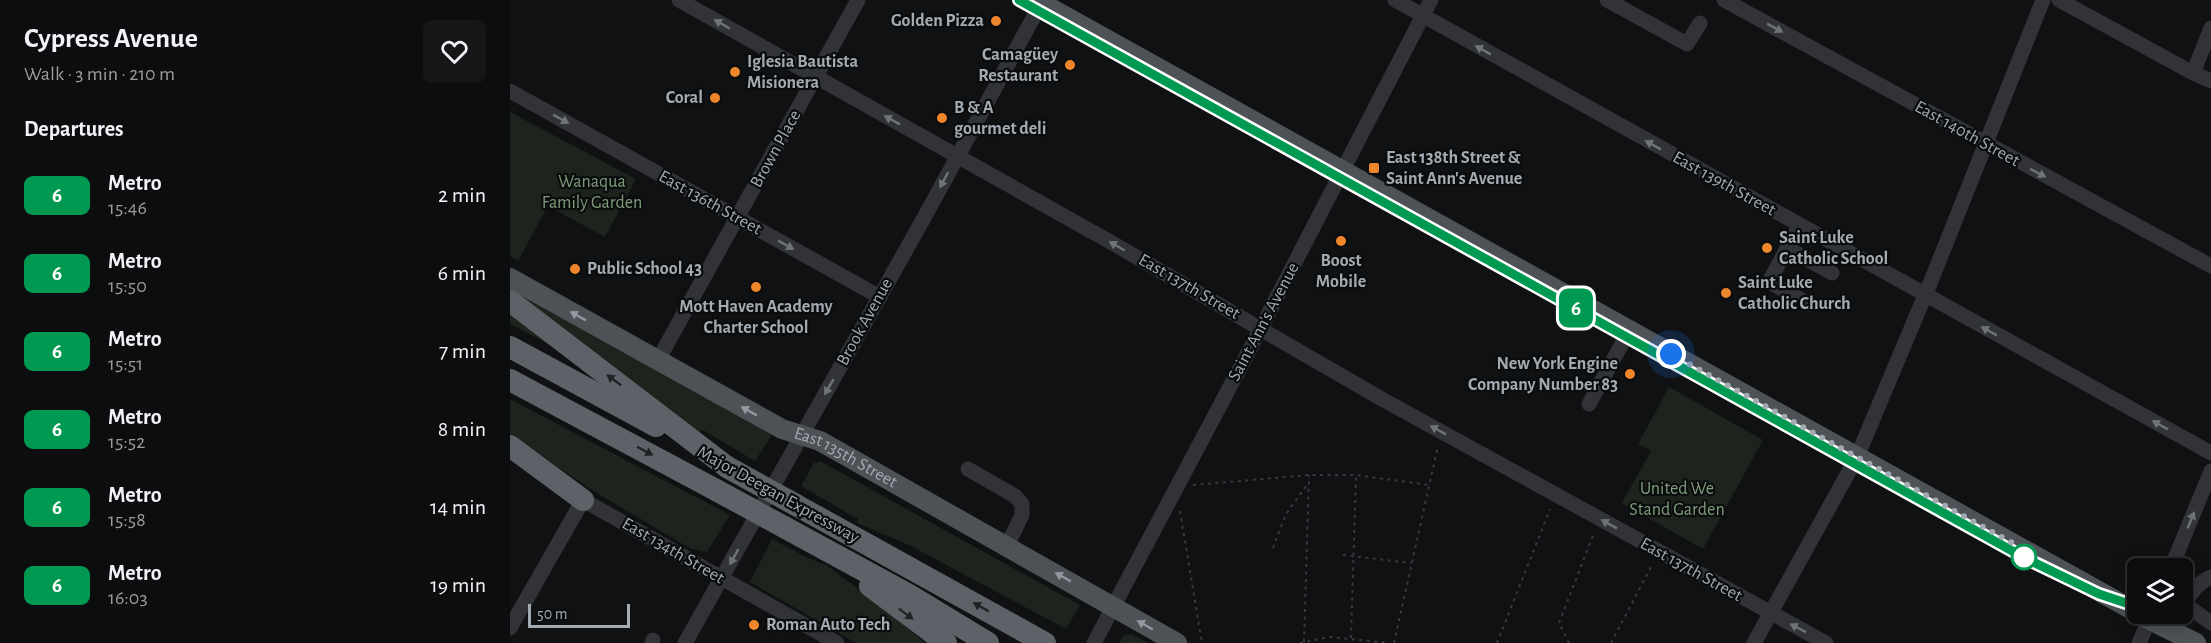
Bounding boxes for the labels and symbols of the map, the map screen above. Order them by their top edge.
place label: Golden Pizza [891,12,984,30]
marker: Golden Pizza [989,14,1003,28]
one-way arrow [714,19,730,30]
one-way arrow [1767,23,1784,33]
one-way arrow [1474,45,1491,55]
place label: Camagüey Restaurant [978,46,1059,85]
place label: Iglesia Bautista Misionera [747,53,858,92]
marker: Camagüey Restaurant [1063,58,1077,72]
marker: Iglesia Bautista Misionera [728,65,742,79]
place label: Coral [666,89,703,107]
marker: Coral [708,91,722,105]
street label: East 140th Street [1912,98,2023,170]
place label: B & A gourmet deli [954,99,1047,138]
street label: Brown Place [747,107,805,191]
marker: B & A gourmet deli [935,111,949,125]
one-way arrow [553,114,570,124]
one-way arrow [883,115,900,125]
one-way arrow [1645,140,1662,150]
street label: East 139th Street [1670,148,1779,220]
place label: East 138th Street & Saint Ann's Avenue [1386,149,1522,188]
marker: East 138th Street & Saint Ann's Avenue [1367,161,1381,175]
street label: East 136th Street [656,167,765,239]
one-way arrow [2030,168,2047,178]
one-way arrow [939,172,949,189]
park label: Wanaqua Family Garden [542,173,642,212]
place label: Saint Luke Catholic School [1779,229,1888,268]
marker: Boost Mobile [1334,234,1348,248]
one-way arrow [778,240,795,250]
one-way arrow [1108,241,1125,251]
marker: Saint Luke Catholic School [1760,241,1774,255]
street label: East 137th Street [1135,251,1243,323]
place label: Boost Mobile [1316,252,1366,291]
place label: Public School 43 [587,260,702,278]
street label: Saint Ann's Avenue [1225,260,1303,384]
marker: Public School 43 [568,262,582,276]
place label: Saint Luke Catholic Church [1738,274,1851,313]
street label: Brook Avenue [834,275,896,369]
marker: Mott Haven Academy Charter School [749,280,763,294]
marker: Saint Luke Catholic Church [1719,286,1733,300]
line badge: 6 [1556,288,1596,328]
place label: Mott Haven Academy Charter School [679,298,834,337]
one-way arrow [569,311,586,321]
one-way arrow [1980,326,1997,336]
your location [1656,339,1686,369]
place label: New York Engine Company Number 83 [1468,355,1618,394]
marker: New York Engine Company Number 83 [1623,367,1637,381]
one-way arrow [607,374,623,386]
one-way arrow [824,379,834,396]
one-way arrow [741,405,757,416]
one-way arrow [2151,420,2168,430]
street label: East 135th Street [792,424,900,492]
one-way arrow [1429,425,1446,435]
street label: Major Deegan Expressway [694,443,862,547]
one-way arrow [636,446,653,456]
park label: United We Stand Garden [1629,480,1725,519]
one-way arrow [2186,510,2196,528]
street label: East 134th Street [619,515,727,588]
one-way arrow [1600,519,1617,529]
street label: East 137th Street [1637,535,1745,606]
unlabelled marker [2011,544,2037,570]
one-way arrow [728,549,739,565]
one-way arrow [1054,572,1071,582]
scale bar [528,601,630,628]
one-way arrow [972,602,989,612]
one-way arrow [898,607,913,619]
place label: Roman Auto Tech [766,616,890,634]
marker: Roman Auto Tech [747,618,761,632]
one-way arrow [1136,620,1153,630]
one-way arrow [1789,623,1806,633]

